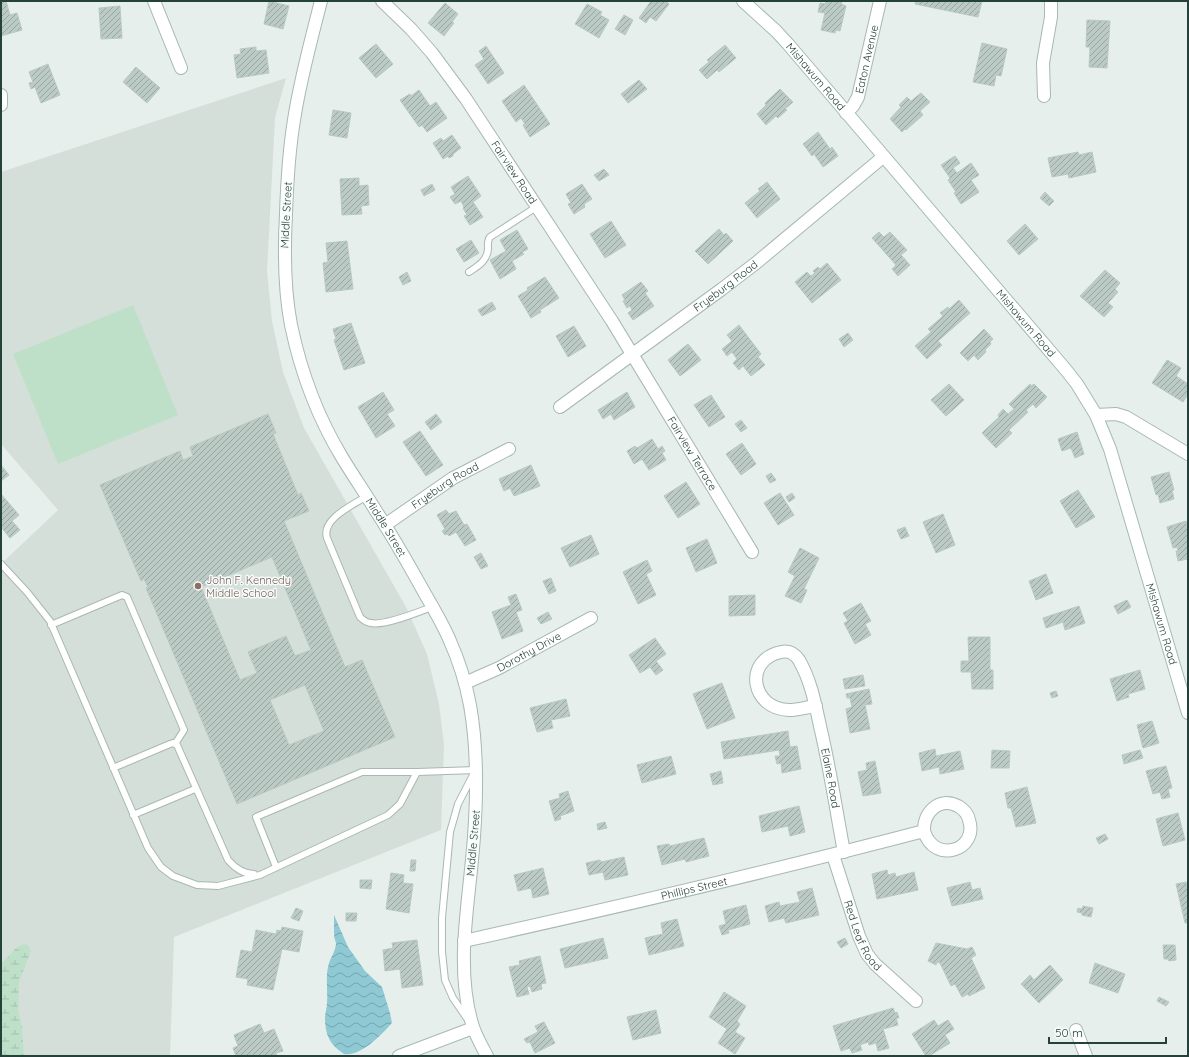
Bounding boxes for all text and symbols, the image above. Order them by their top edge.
street label: Eaton Avenue [852,23,881,95]
street label: Mishawum Road [783,40,848,113]
street label: Fairview Road [488,138,540,206]
street label: Middle Street [277,181,295,249]
street label: Fryeburg Road [690,257,760,315]
street label: Mishawum Road [993,286,1059,360]
street label: Fairview Terrace [665,414,720,493]
street label: Fryeburg Road [409,459,481,512]
street label: Middle Street [363,495,410,559]
place label: John F. Kennedy Middle School [206,573,291,600]
marker: John F. Kennedy Middle School [193,581,203,591]
street label: Mishawum Road [1143,581,1180,666]
street label: Dorothy Drive [494,629,563,675]
street label: Elaine Road [818,747,843,809]
street label: Middle Street [463,809,483,877]
street label: Phillips Street [660,874,729,903]
street label: Red Leaf Road [841,898,885,974]
scale bar [1049,1019,1166,1045]
text: 50 m [1055,1025,1083,1040]

